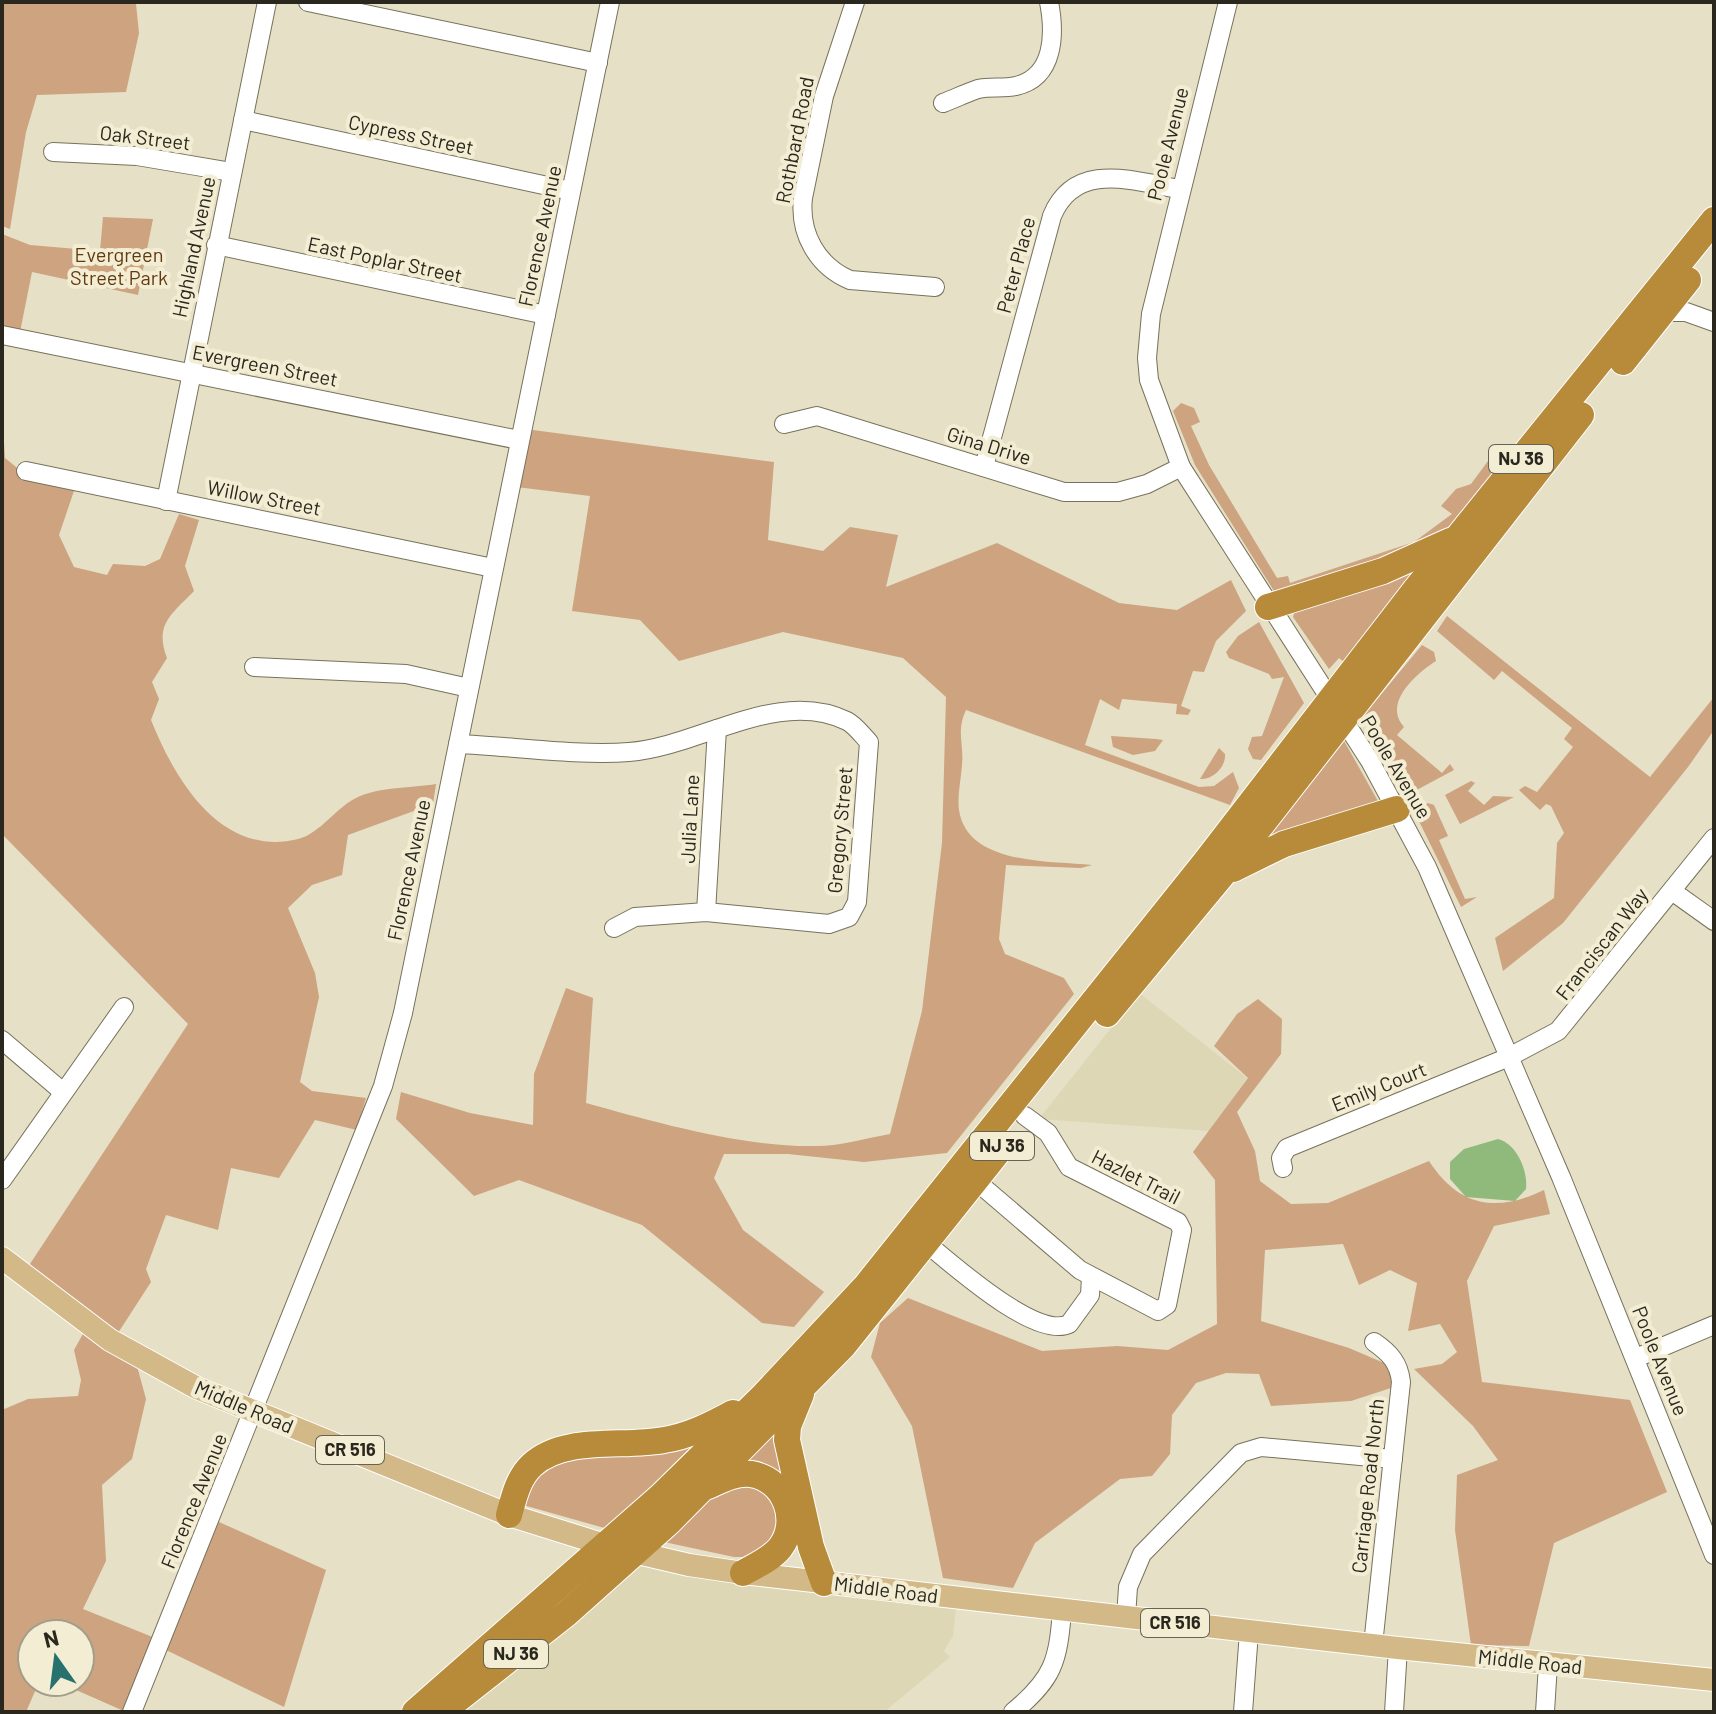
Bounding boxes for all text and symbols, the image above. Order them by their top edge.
street label: Rothbard Road [770,74,818,205]
street label: Poole Avenue [1141,85,1193,203]
street label: Cypress Street [346,109,476,159]
street label: Oak Street [98,120,192,154]
street label: Florence Avenue [512,163,566,309]
street label: Highland Avenue [166,174,220,320]
street label: Peter Place [991,214,1039,315]
street label: East Poplar Street [306,231,465,287]
park label: Evergreen Street Park [70,242,168,289]
street label: Evergreen Street [190,339,340,391]
street label: Gina Drive [944,421,1034,469]
road number: NJ 36 [1489,445,1553,473]
street label: Willow Street [205,474,323,520]
street label: Poole Avenue [1357,711,1437,822]
street label: Gregory Street [821,765,857,894]
street label: Julia Lane [675,774,703,864]
street label: Florence Avenue [381,797,435,943]
street label: Franciscan Way [1550,883,1652,1004]
street label: Emily Court [1328,1056,1430,1116]
road number: NJ 36 [970,1132,1034,1160]
street label: Hazlet Trail [1088,1144,1185,1209]
street label: Poole Avenue [1628,1302,1694,1419]
street label: Middle Road [191,1375,297,1438]
street label: Carriage Road North [1346,1397,1388,1575]
street label: Florence Avenue [155,1429,231,1572]
road number: CR 516 [316,1436,384,1464]
street label: Middle Road [833,1571,940,1607]
road number: CR 516 [1141,1609,1209,1637]
north arrow [16,1618,96,1698]
text: N [41,1623,61,1652]
road number: NJ 36 [484,1640,548,1668]
street label: Middle Road [1477,1644,1583,1678]

